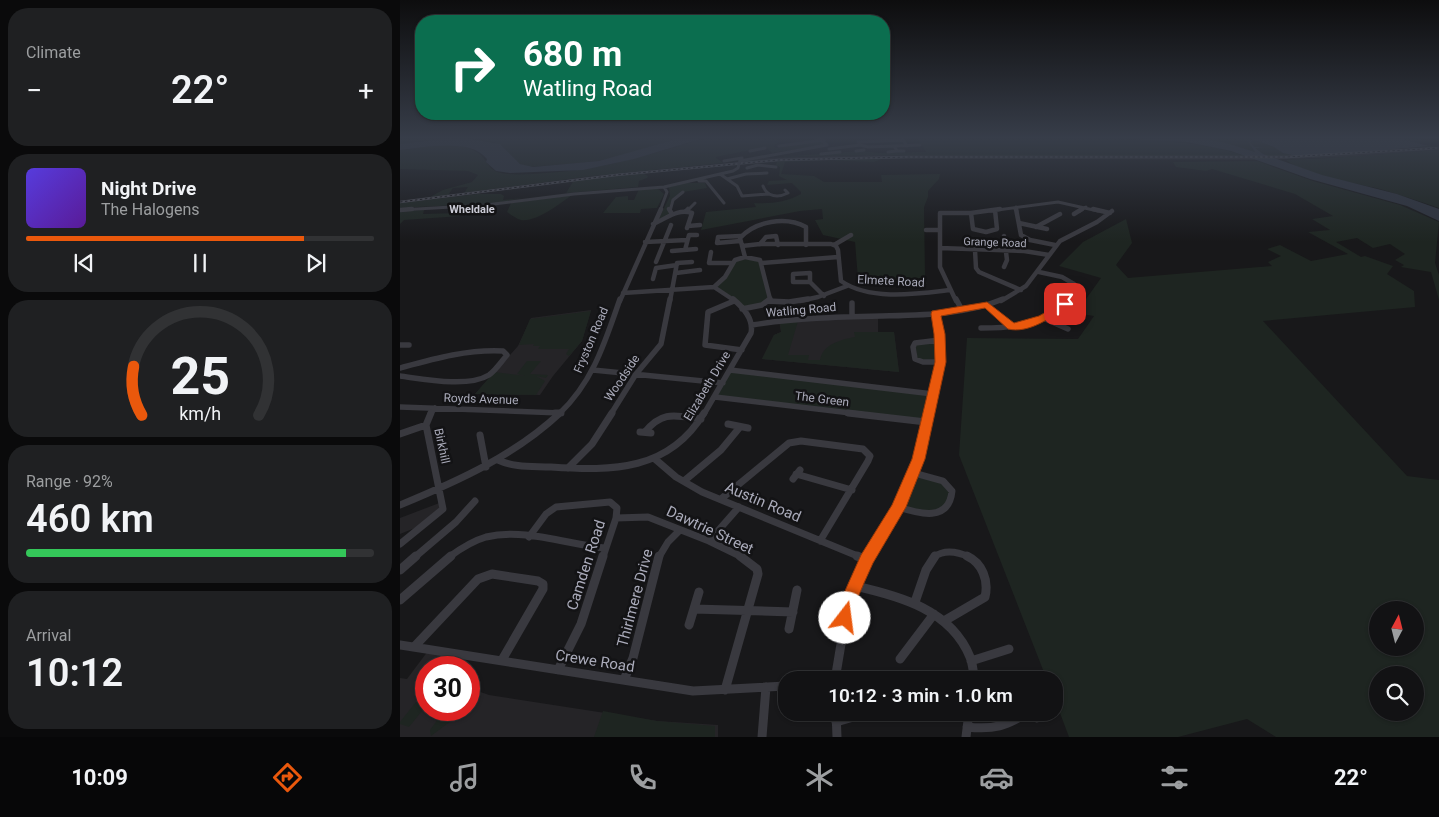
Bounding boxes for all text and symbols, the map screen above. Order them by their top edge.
text: 680 m [523,34,622,75]
icon: right [440,35,505,100]
text: Climate [26,43,81,62]
text: 22° [171,68,229,112]
text: − [26,74,42,107]
text: + [358,74,374,107]
text: Watling Road [523,76,652,101]
text: Night Drive [101,177,196,200]
text: The Halogens [101,200,200,219]
district label: Wheldale [449,203,495,216]
street label: Grange Road [963,235,1027,250]
icon: previous [70,249,98,277]
icon: pause [186,249,214,277]
icon: next [302,249,330,277]
street label: Elmete Road [857,272,925,290]
pin [1044,283,1086,325]
icon: arrive [1051,290,1079,318]
street label: Watling Road [765,300,837,320]
street label: Fryston Road [571,305,611,375]
text: 25 [170,346,230,407]
street label: Elizabeth Drive [681,349,733,423]
street label: Woodside [601,352,643,404]
street label: The Green [794,389,850,409]
street label: Royds Avenue [443,391,519,407]
text: km/h [179,403,221,424]
street label: Birkhill [431,427,453,465]
text: Range · 92% [26,472,113,491]
street label: Austin Road [722,478,804,526]
text: 460 km [26,497,154,541]
street label: Dawtrie Street [664,502,757,558]
street label: Camden Road [563,518,609,612]
street label: Thirlmere Drive [613,547,657,649]
position arrow [818,591,870,643]
north arrow [1369,601,1424,656]
map controls [1369,601,1424,721]
text: Arrival [26,626,71,645]
street label: Crewe Road [554,646,636,676]
text: 10:12 [26,651,123,695]
speed limit sign: 30 [415,656,480,721]
button: search [1369,666,1424,721]
text: 10:12 · 3 min · 1.0 km [828,684,1013,707]
icon: directions [270,760,305,795]
icon: music [447,760,482,795]
icon: phone [625,760,660,795]
icon: climate [802,760,837,795]
icon: car [979,760,1014,795]
icon: filters [1157,760,1192,795]
text: 10:09 [71,765,128,790]
text: 22° [1334,765,1368,790]

